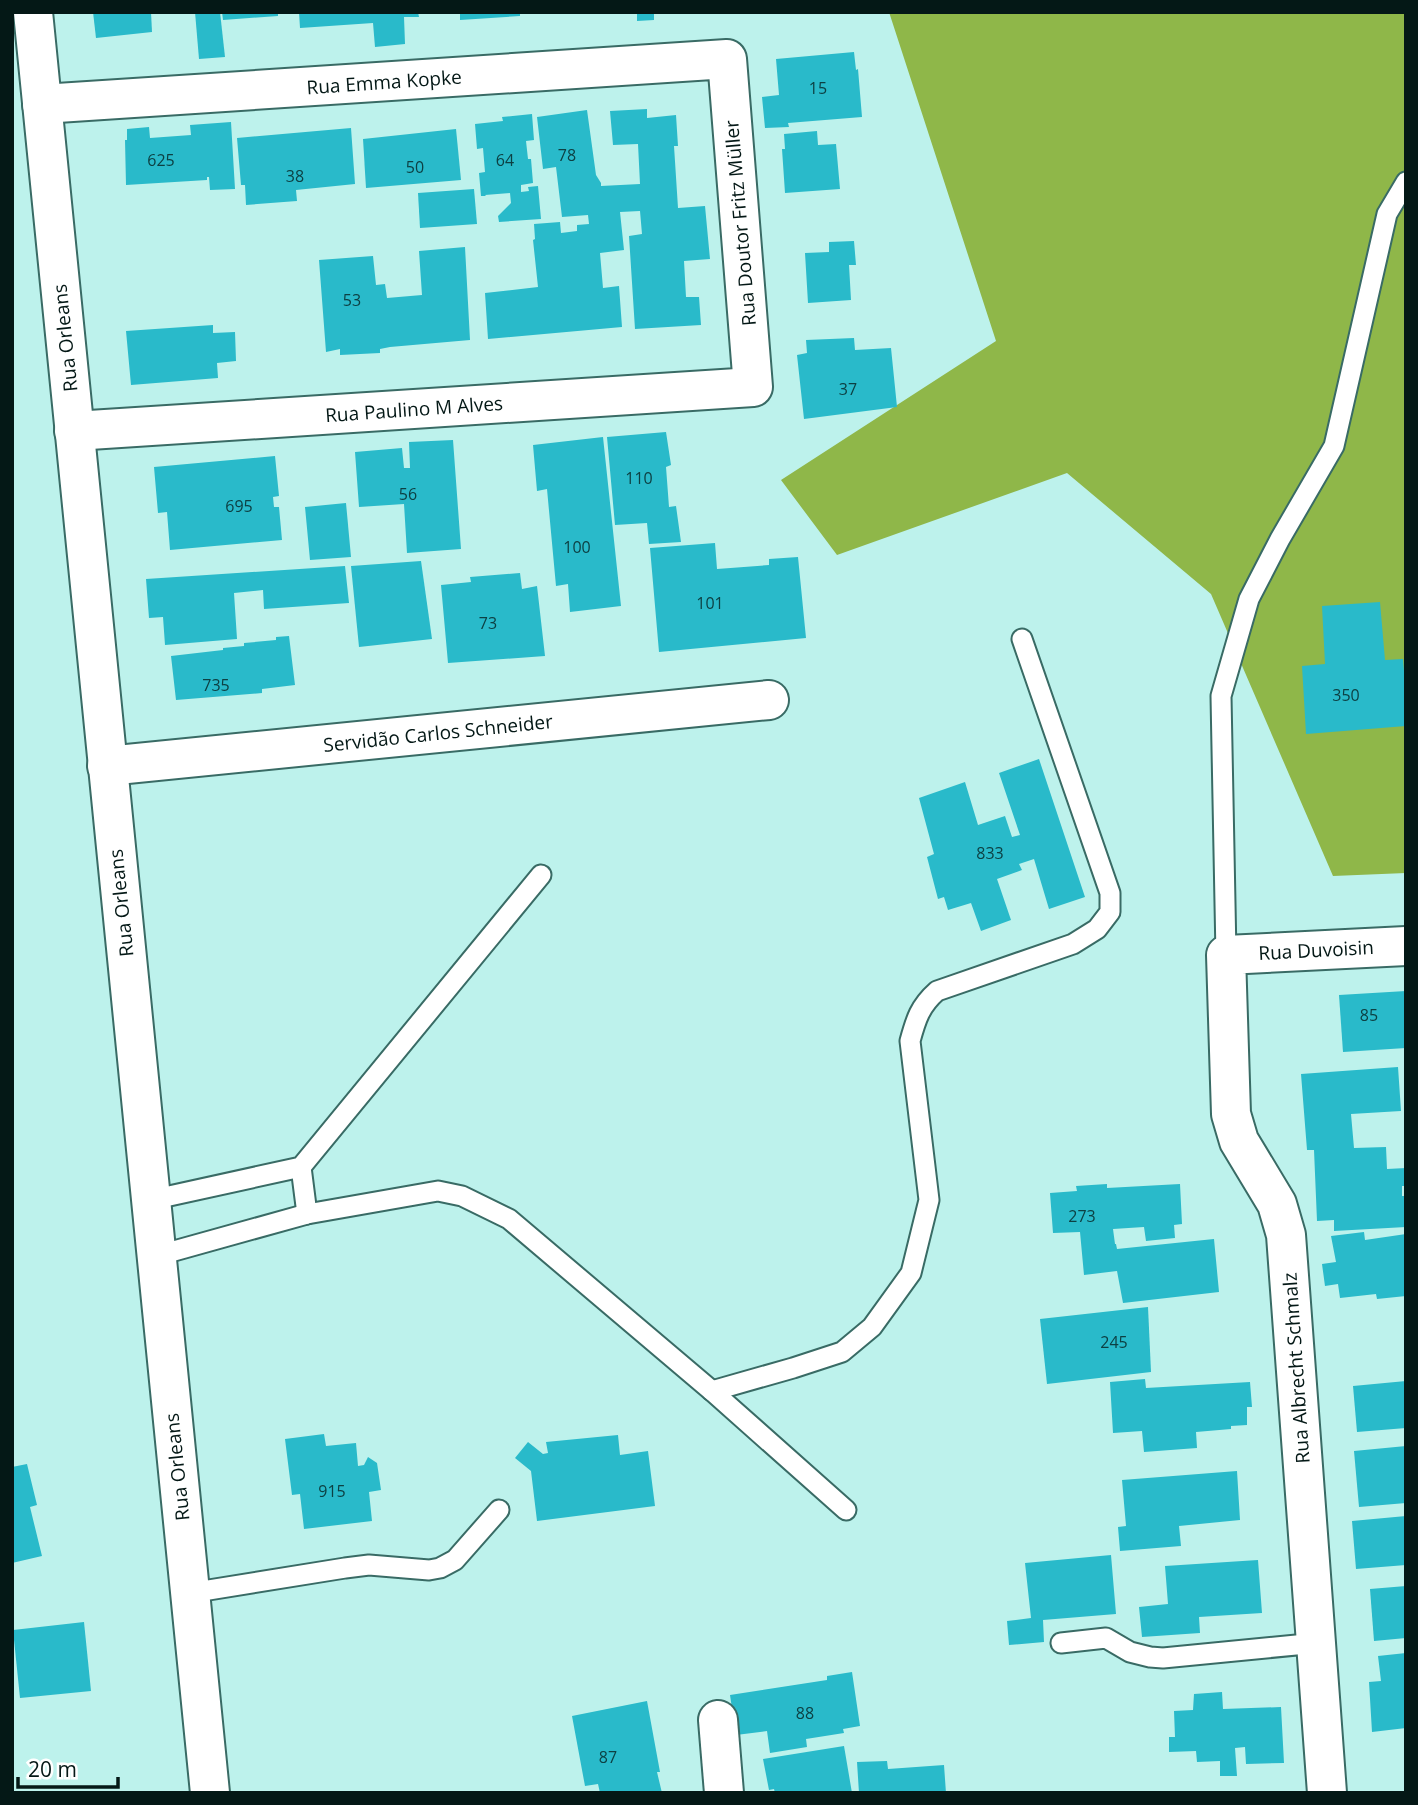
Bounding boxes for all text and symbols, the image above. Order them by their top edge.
street label: Rua Emma Kopke [306,64,462,100]
house number: 15 [809,77,827,99]
street label: Rua Doutor Fritz Müller [718,119,762,327]
house number: 78 [558,144,576,166]
house number: 625 [147,149,175,171]
house number: 64 [496,149,514,171]
house number: 50 [406,156,424,178]
house number: 38 [286,165,304,187]
street label: Rua Orleans [46,283,84,393]
house number: 53 [343,289,361,311]
house number: 37 [839,378,857,400]
street label: Rua Paulino M Alves [324,390,504,428]
house number: 110 [625,467,653,489]
house number: 56 [399,483,417,505]
house number: 695 [225,495,253,517]
house number: 100 [563,536,591,558]
house number: 101 [696,592,724,614]
house number: 73 [479,612,497,634]
house number: 735 [202,674,230,696]
house number: 350 [1332,684,1360,706]
street label: Servidão Carlos Schneider [322,708,554,758]
house number: 833 [976,842,1004,864]
street label: Rua Orleans [102,848,140,958]
street label: Rua Duvoisin [1258,934,1374,966]
house number: 85 [1360,1004,1378,1026]
house number: 273 [1068,1205,1096,1227]
street label: Rua Albrecht Schmalz [1276,1272,1316,1464]
house number: 245 [1100,1331,1128,1353]
street label: Rua Orleans [158,1412,196,1522]
house number: 915 [318,1480,346,1502]
house number: 88 [796,1702,814,1724]
scale bar [18,1745,117,1789]
house number: 87 [599,1746,617,1768]
text: 20 m [28,1755,77,1783]

